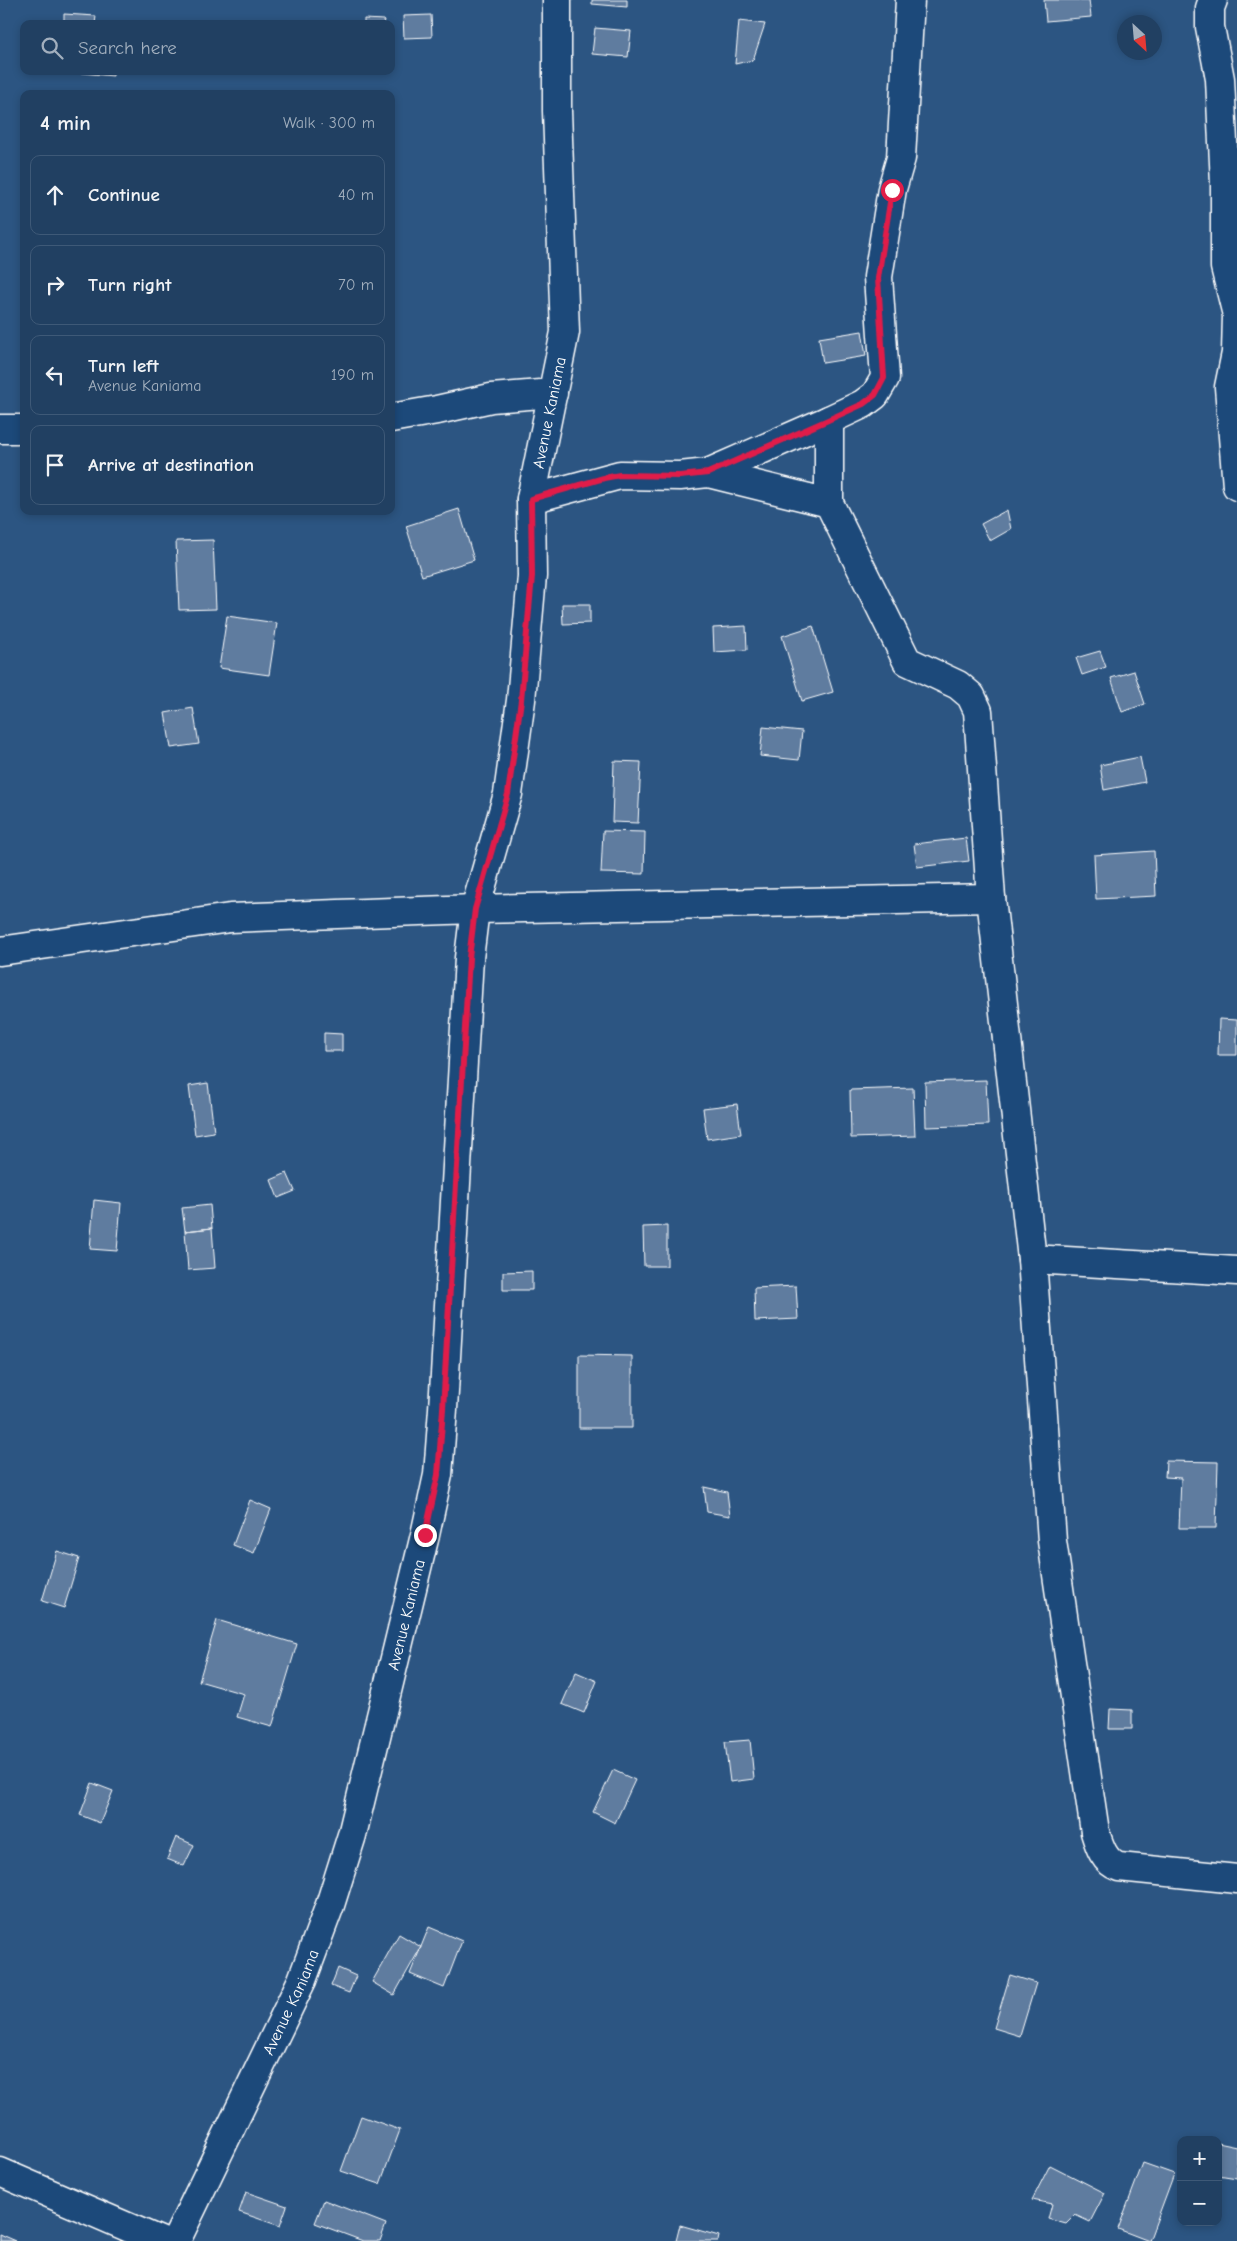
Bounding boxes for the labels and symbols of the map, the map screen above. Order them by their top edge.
north arrow [1117,15,1162,60]
route start [881,179,904,202]
street label: Avenue Kaniama [529,355,570,470]
route end [414,1524,437,1547]
street label: Avenue Kaniama [384,1558,429,1672]
street label: Avenue Kaniama [259,1947,323,2058]

